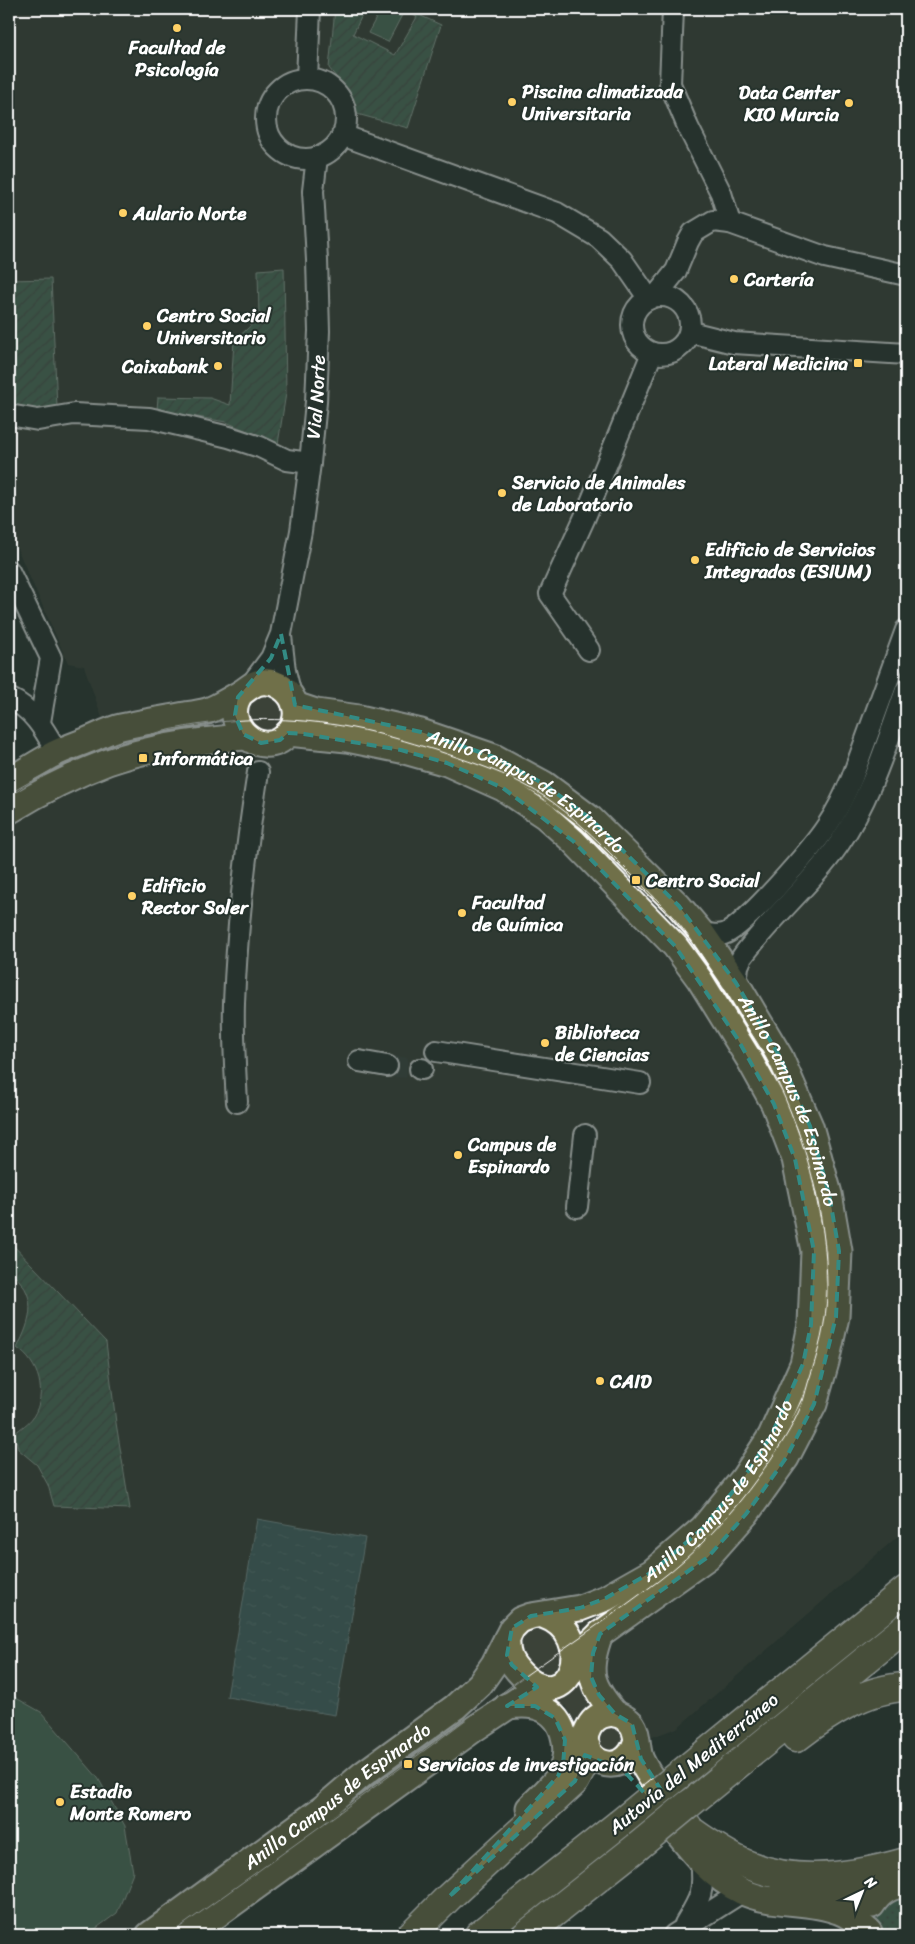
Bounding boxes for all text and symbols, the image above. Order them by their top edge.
marker: Facultad de Psicología [171,22,183,34]
place label: Facultad de Psicología [128,31,226,86]
place label: Piscina climatizada Universitaria [522,75,683,130]
place label: Data Center KIO Murcia [739,76,841,131]
marker: Piscina climatizada Universitaria [506,96,518,108]
marker: Data Center KIO Murcia [843,97,855,109]
place label: Aulario Norte [132,197,247,230]
marker: Aulario Norte [117,207,129,219]
place label: Cartería [743,263,814,296]
marker: Cartería [728,273,740,285]
place label: Centro Social Universitario [156,299,272,354]
marker: Centro Social Universitario [141,320,153,332]
place label: Lateral Medicina [709,347,848,380]
place label: Caixabank [121,350,209,383]
street label: Vial Norte [296,354,335,441]
marker: Lateral Medicina [852,357,864,369]
marker: Caixabank [212,360,224,372]
place label: Servicio de Animales de Laboratorio [511,466,687,521]
marker: Servicio de Animales de Laboratorio [496,487,508,499]
place label: Edificio de Servicios Integrados (ESIUM) [704,533,877,588]
marker: Edificio de Servicios Integrados (ESIUM) [689,554,701,566]
street label: Anillo Campus de Espinardo [422,719,634,862]
place label: Informática [152,742,254,775]
marker: Informática [137,752,149,764]
place label: Centro Social [645,864,761,897]
place label: Edificio Rector Soler [141,869,250,924]
marker: Centro Social [630,874,642,886]
place label: Facultad de Química [471,886,564,941]
marker: Edificio Rector Soler [126,890,138,902]
marker: Facultad de Química [456,907,468,919]
street label: Anillo Campus de Espinardo [729,987,847,1209]
place label: Biblioteca de Ciencias [555,1016,650,1071]
marker: Biblioteca de Ciencias [539,1037,551,1049]
place label: Campus de Espinardo [467,1128,557,1183]
marker: Campus de Espinardo [452,1149,464,1161]
place label: CAID [609,1365,652,1398]
marker: CAID [594,1375,606,1387]
street label: Anillo Campus de Espinardo [636,1394,802,1591]
street label: Autovía del Mediterráneo [600,1684,786,1844]
street label: Anillo Campus de Espinardo [235,1713,438,1879]
place label: Servicios de investigación [417,1748,635,1781]
marker: Servicios de investigación [402,1758,414,1770]
place label: Estadio Monte Romero [69,1775,191,1830]
marker: Estadio Monte Romero [54,1796,66,1808]
north arrow [838,1866,888,1916]
text: N [858,1870,883,1896]

